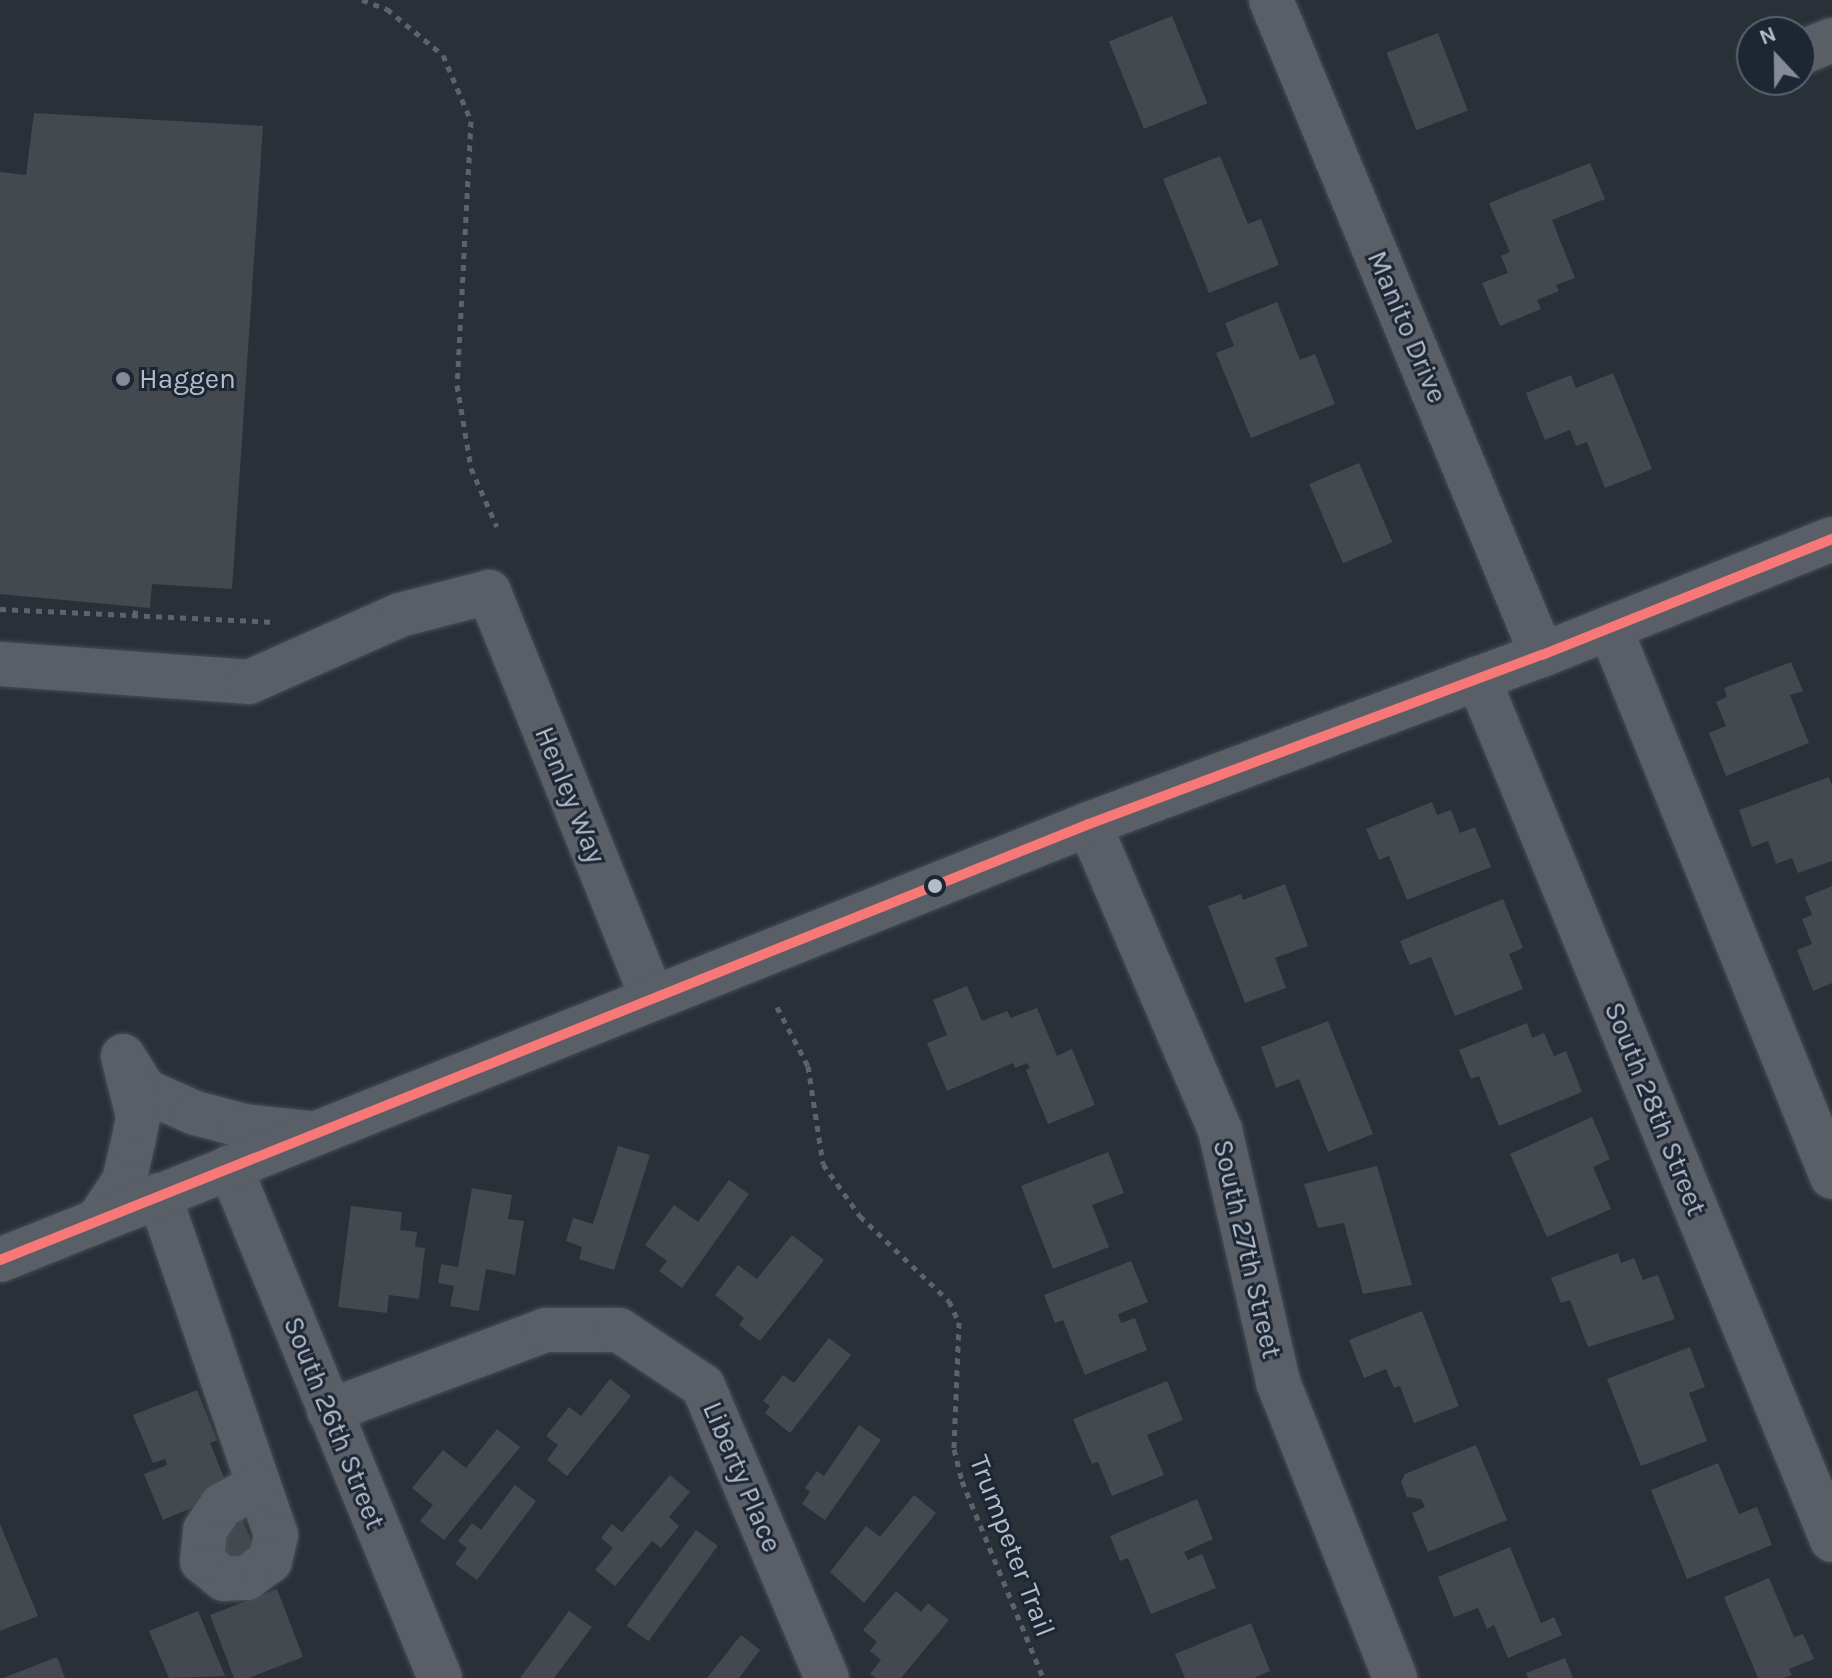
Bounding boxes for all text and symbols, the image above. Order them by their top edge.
north arrow [1736,16,1816,96]
text: N [1756,21,1780,51]
street label: Manito Drive [1360,246,1454,408]
place label: Haggen [139,362,236,396]
marker: Haggen [114,370,132,388]
street label: Henley Way [527,722,613,868]
unlabelled marker [927,878,943,894]
street label: South 28th Street [1597,997,1713,1221]
street label: South 27th Street [1205,1136,1289,1362]
street label: South 26th Street [276,1312,392,1534]
street label: Liberty Place [695,1397,789,1557]
street label: Trumpeter Trail [962,1451,1062,1641]

